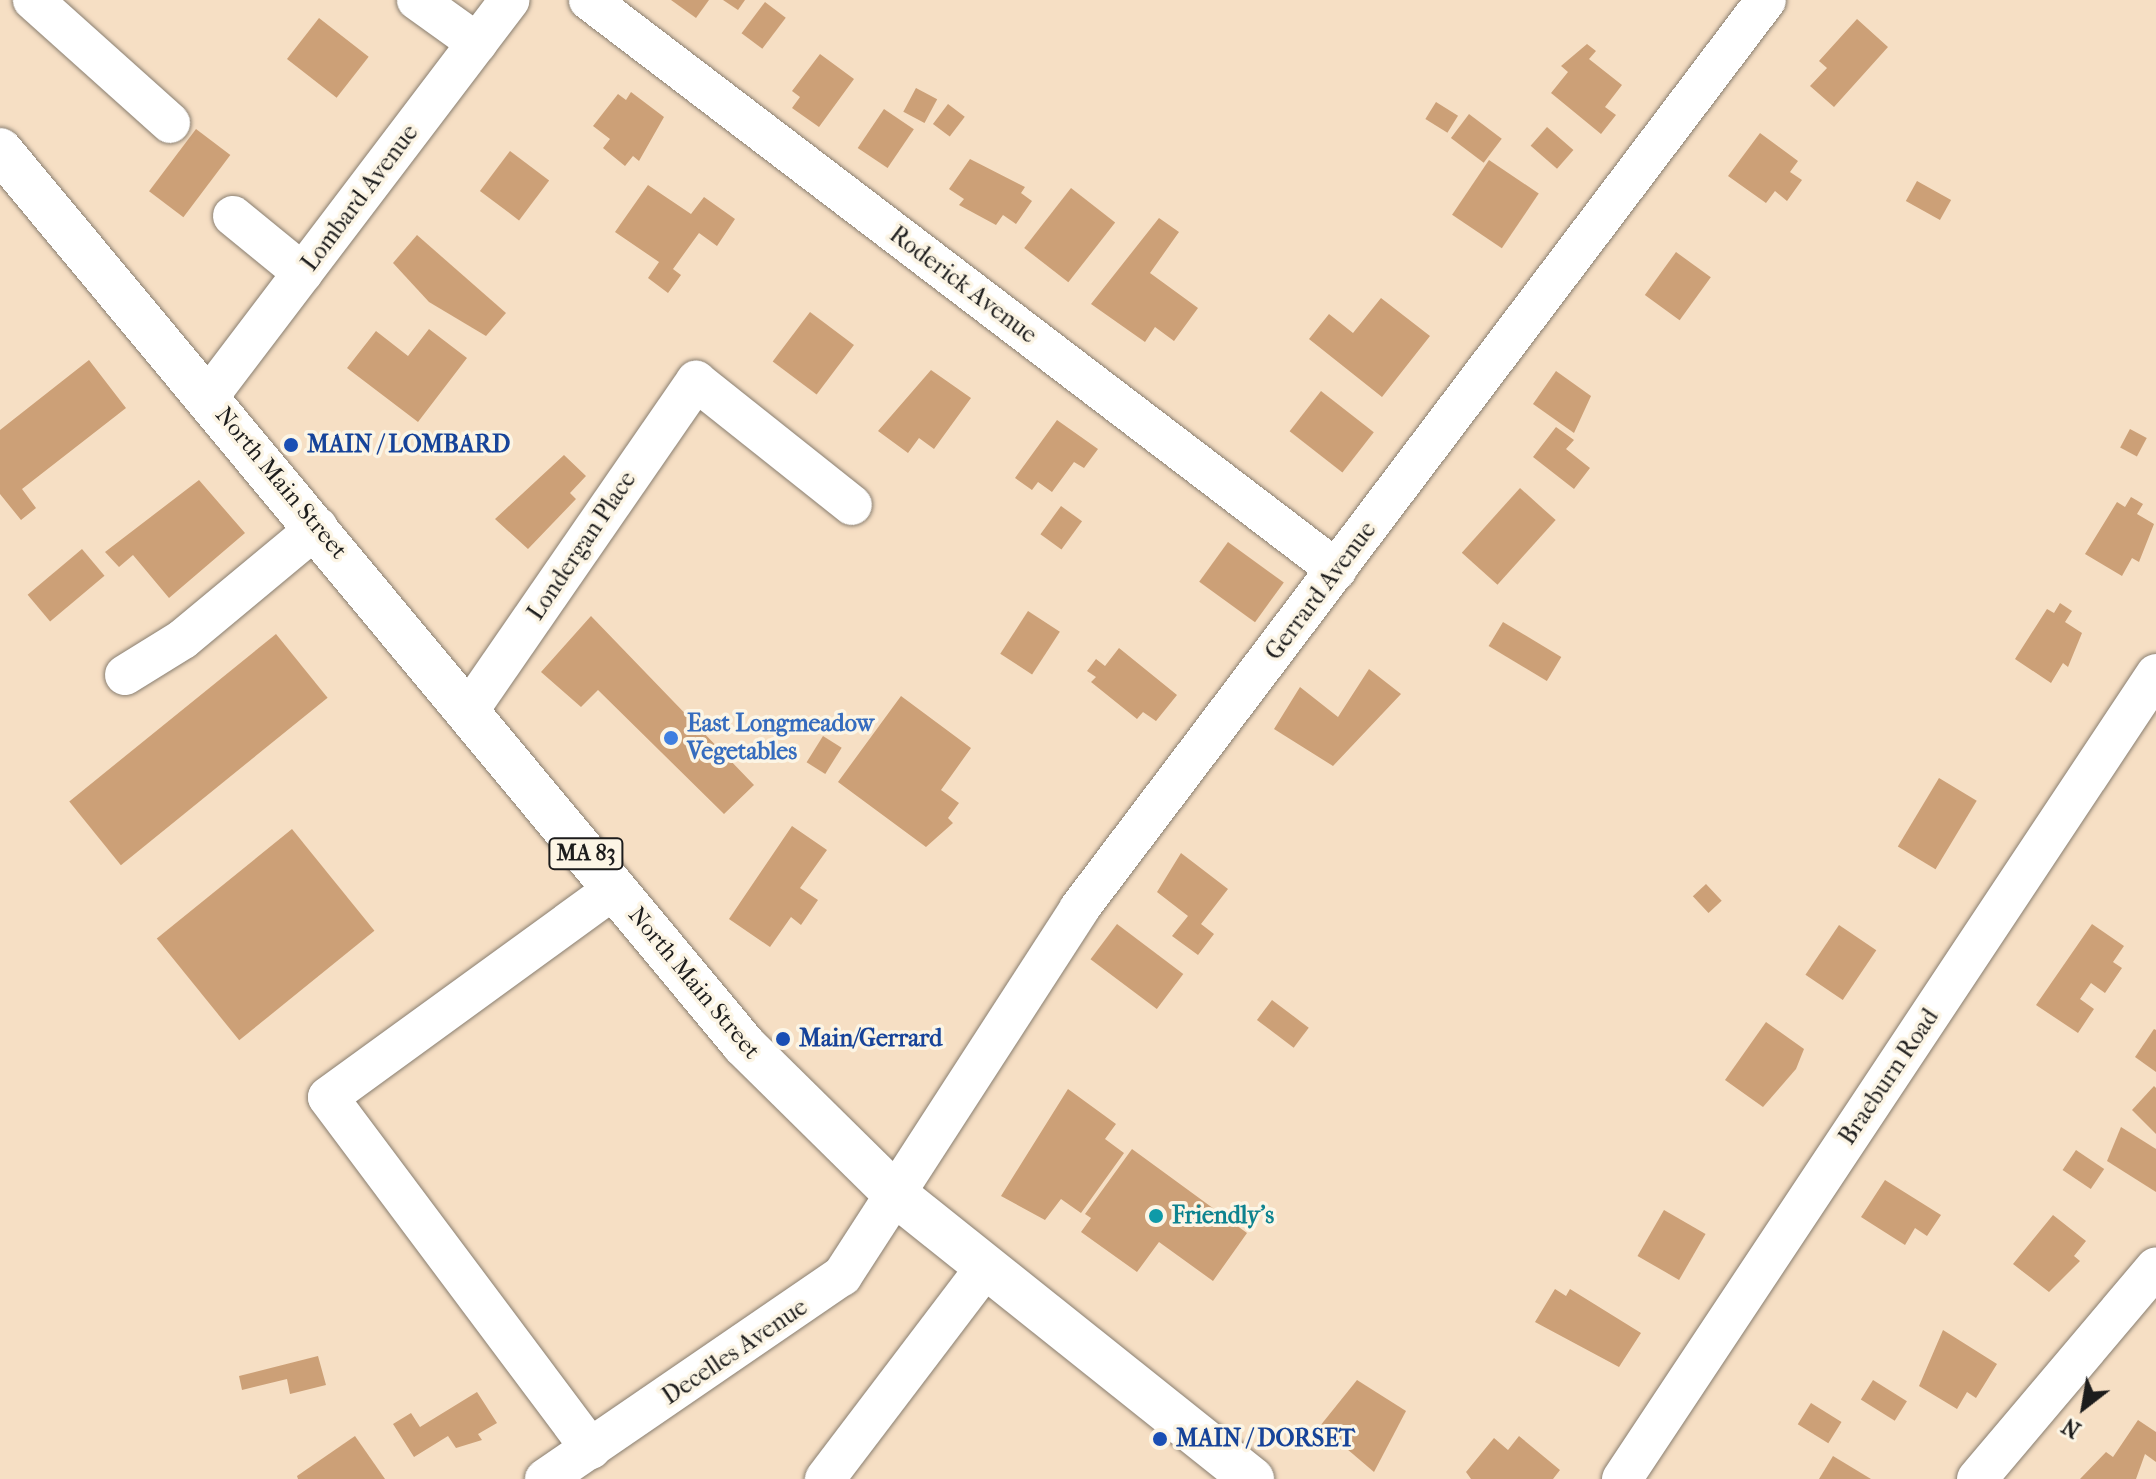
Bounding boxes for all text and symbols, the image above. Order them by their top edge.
street label: Lombard Avenue [296,119,424,277]
street label: Roderick Avenue [884,220,1042,350]
street label: North Main Street [209,401,353,565]
place label: MAIN / LOMBARD [307,431,510,459]
marker: MAIN / LOMBARD [282,436,300,454]
street label: Londergan Place [522,466,642,626]
street label: Gerrard Avenue [1260,516,1382,666]
place label: East Longmeadow Vegetables [687,710,874,766]
marker: East Longmeadow Vegetables [662,729,680,747]
road number: MA 83 [548,836,624,872]
street label: North Main Street [622,901,766,1065]
street label: Braeburn Road [1833,1004,1945,1150]
place label: Main/Gerrard [799,1025,942,1053]
marker: Main/Gerrard [774,1030,792,1048]
place label: Friendly's [1172,1202,1274,1230]
marker: Friendly's [1147,1207,1165,1225]
street label: Decelles Avenue [657,1293,813,1411]
north arrow [2044,1367,2124,1447]
text: N [2058,1412,2086,1443]
place label: MAIN / DORSET [1176,1425,1355,1453]
marker: MAIN / DORSET [1151,1430,1169,1448]

